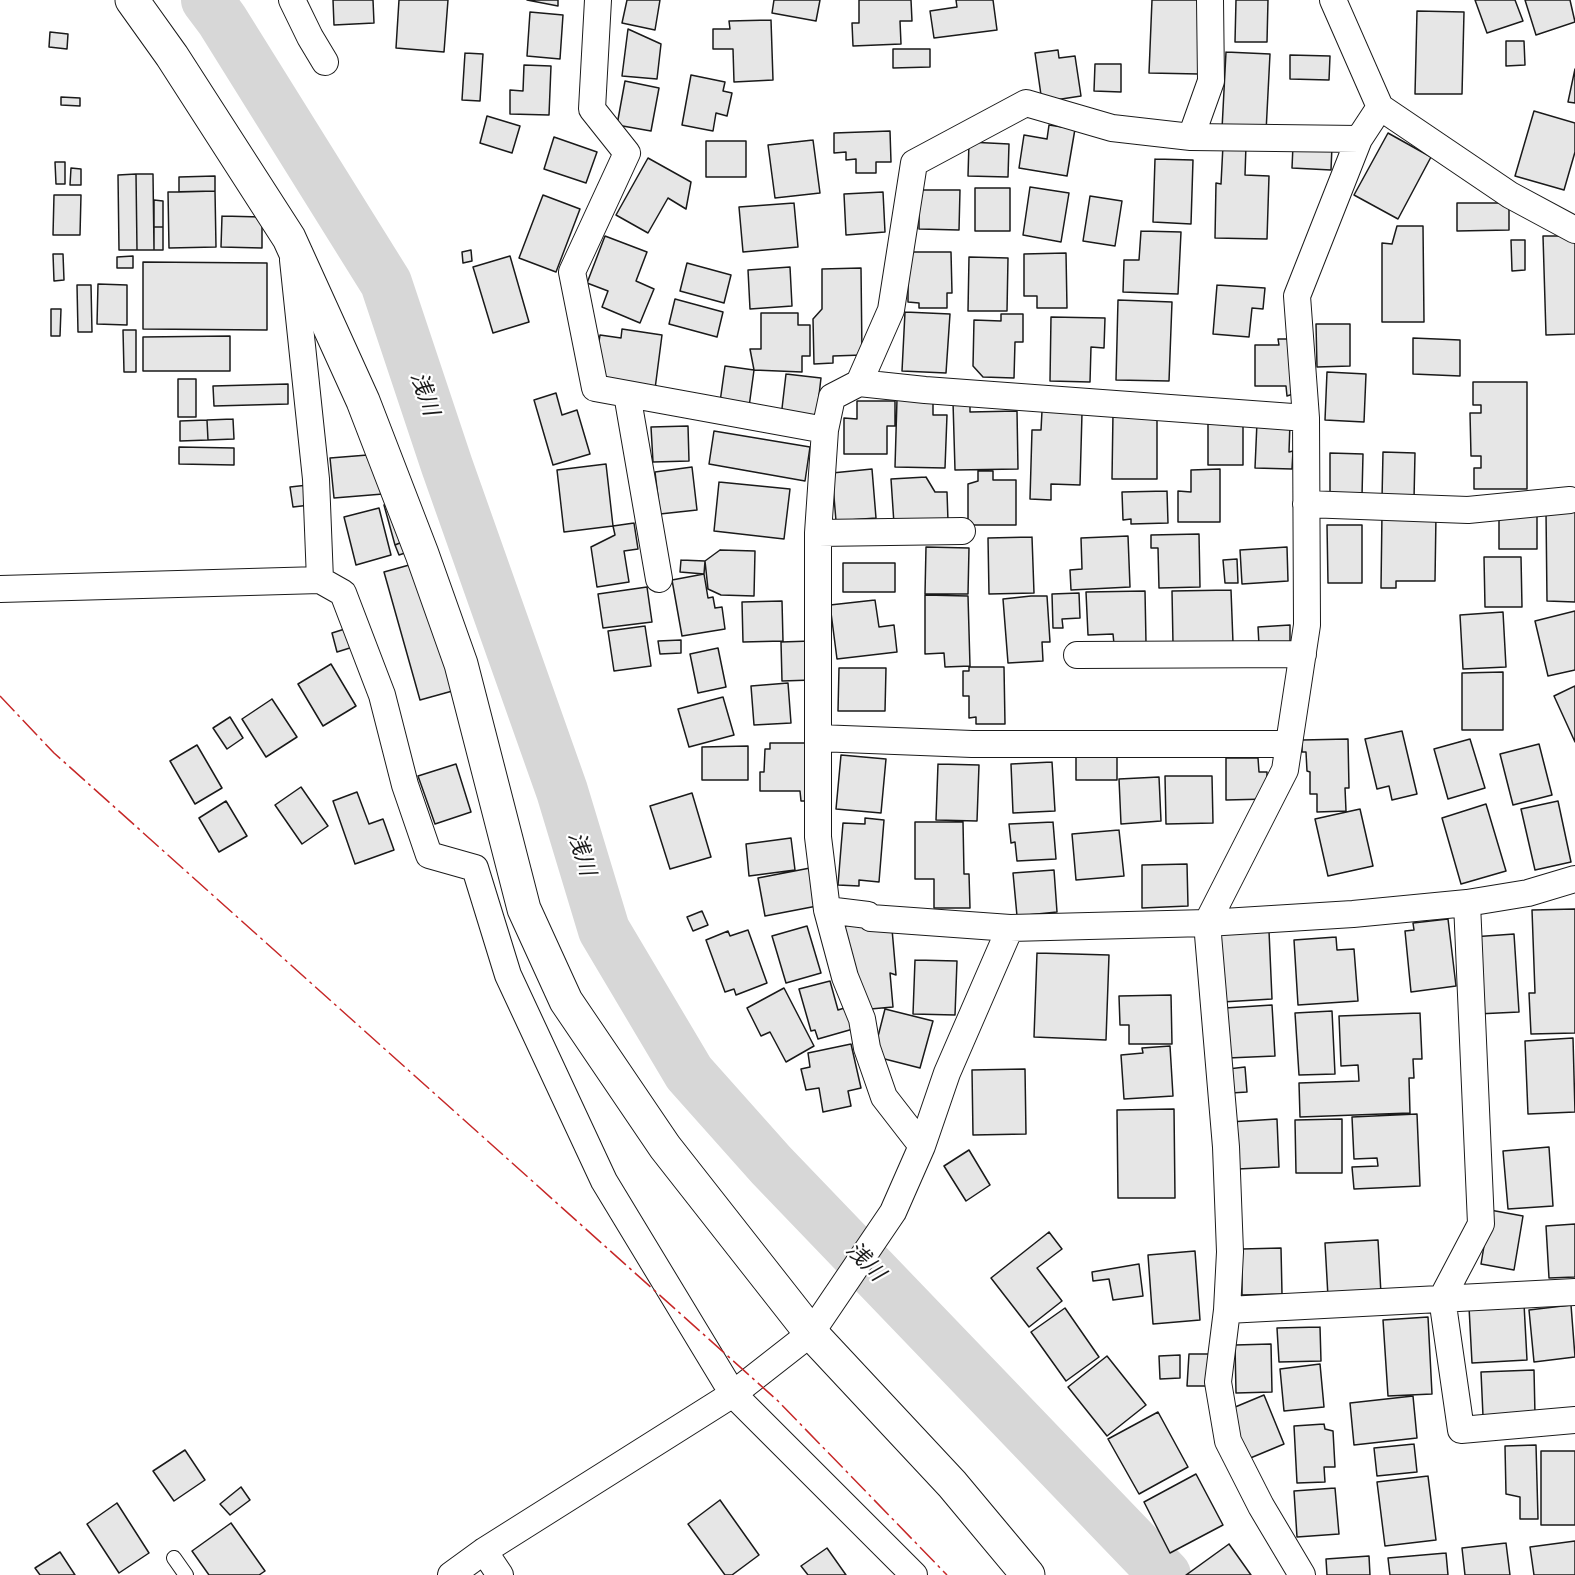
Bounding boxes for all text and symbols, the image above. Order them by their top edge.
water label: 浅川 [404,369,444,419]
water label: 浅川 [562,829,600,879]
water label: 浅川 [840,1237,890,1287]

